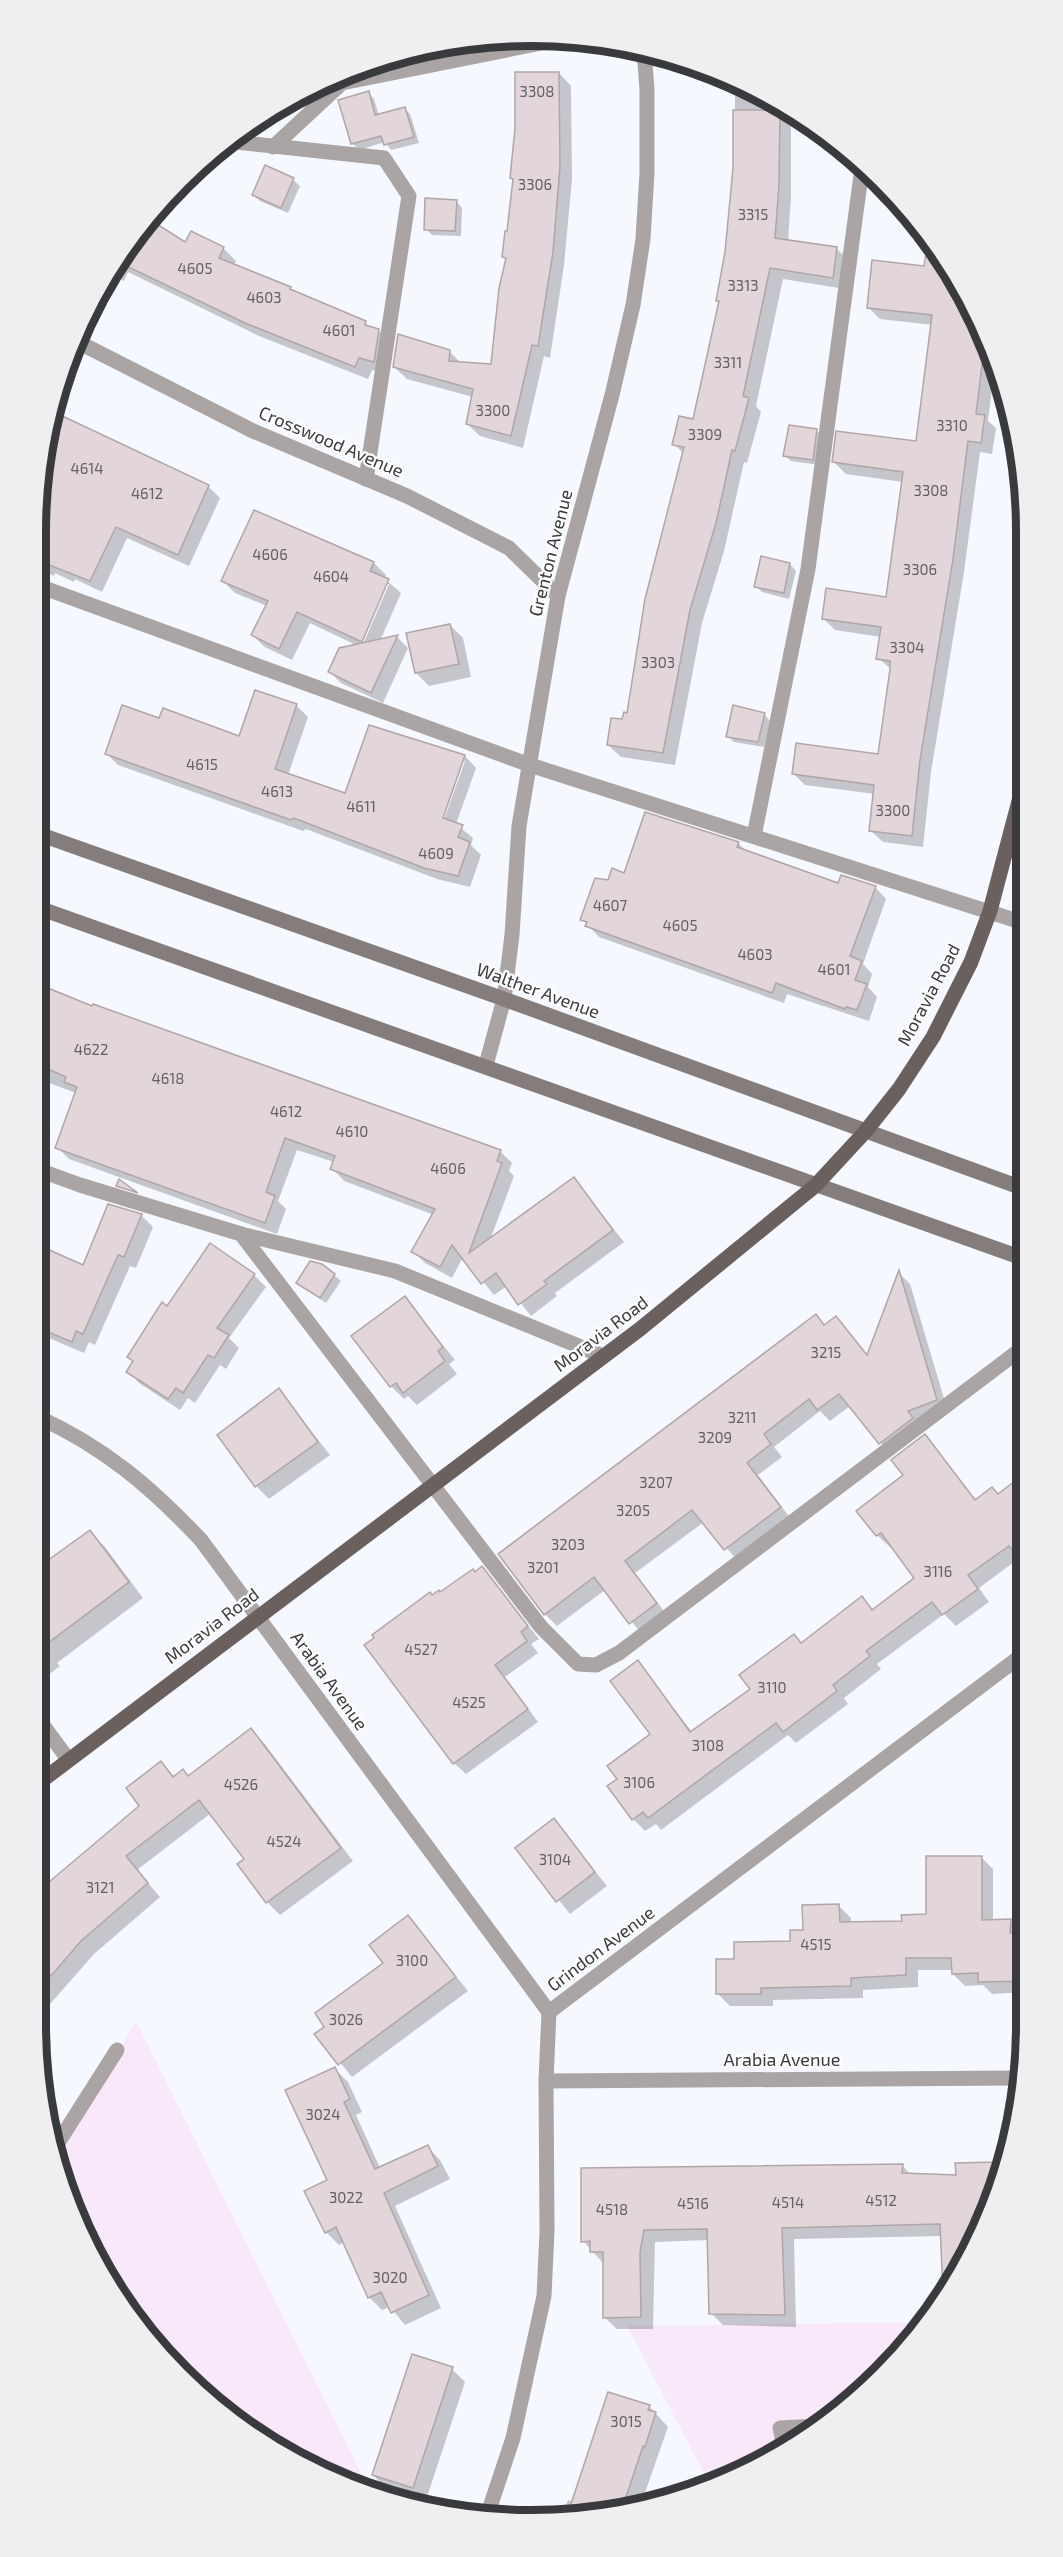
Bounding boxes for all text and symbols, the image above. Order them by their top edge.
house number: 3308 [520,82,554,100]
house number: 3306 [518,175,552,193]
house number: 3315 [738,205,768,223]
house number: 4605 [178,259,212,277]
house number: 3313 [728,276,759,294]
house number: 4603 [246,288,282,306]
house number: 4601 [323,321,355,339]
house number: 3311 [714,353,742,371]
street label: Crosswood Avenue [256,401,407,482]
house number: 3300 [476,401,510,419]
house number: 3310 [936,416,968,434]
house number: 3309 [688,425,722,443]
house number: 4614 [70,459,104,477]
house number: 3308 [914,481,948,499]
house number: 4612 [131,484,163,502]
street label: Grenton Avenue [524,487,576,618]
house number: 4606 [252,545,288,563]
house number: 3306 [903,560,937,578]
house number: 4604 [313,567,349,585]
house number: 3304 [890,638,924,656]
house number: 3303 [641,653,675,671]
house number: 4615 [186,755,218,773]
house number: 4613 [261,782,293,800]
house number: 4611 [346,797,376,815]
house number: 3300 [876,801,910,819]
house number: 4609 [418,844,454,862]
house number: 4607 [593,896,628,914]
house number: 4605 [663,916,697,934]
street label: Moravia Road [892,940,964,1049]
house number: 4603 [737,945,773,963]
street label: Walther Avenue [474,958,603,1023]
house number: 4601 [818,960,850,978]
house number: 4622 [74,1040,108,1058]
house number: 4618 [152,1069,184,1087]
house number: 4612 [270,1102,302,1120]
house number: 4610 [336,1122,368,1140]
house number: 4606 [430,1159,466,1177]
street label: Moravia Road [549,1291,652,1376]
house number: 3215 [811,1343,841,1361]
house number: 3211 [728,1408,756,1426]
house number: 3209 [698,1428,732,1446]
house number: 3207 [639,1473,673,1491]
house number: 3205 [616,1501,650,1519]
house number: 3203 [551,1535,585,1553]
house number: 3201 [527,1558,559,1576]
house number: 3116 [924,1562,952,1580]
street label: Moravia Road [160,1583,263,1668]
street label: Arabia Avenue [287,1627,373,1734]
house number: 4527 [404,1640,438,1658]
house number: 3110 [757,1678,787,1696]
house number: 4525 [452,1693,486,1711]
house number: 3108 [692,1736,724,1754]
house number: 3106 [623,1773,655,1791]
house number: 4526 [224,1775,258,1793]
house number: 4524 [267,1832,301,1850]
house number: 3104 [539,1850,571,1868]
house number: 3121 [86,1878,114,1896]
street label: Grindon Avenue [543,1901,658,1996]
house number: 4515 [800,1935,832,1953]
house number: 3100 [396,1951,428,1969]
house number: 3026 [329,2010,363,2028]
street label: Arabia Avenue [724,2048,840,2070]
house number: 3024 [305,2105,341,2123]
house number: 3022 [329,2188,363,2206]
house number: 4512 [865,2191,897,2209]
house number: 4514 [772,2193,804,2211]
house number: 4516 [677,2194,709,2212]
house number: 4518 [596,2200,628,2218]
house number: 3020 [373,2268,407,2286]
house number: 3015 [610,2412,642,2430]

